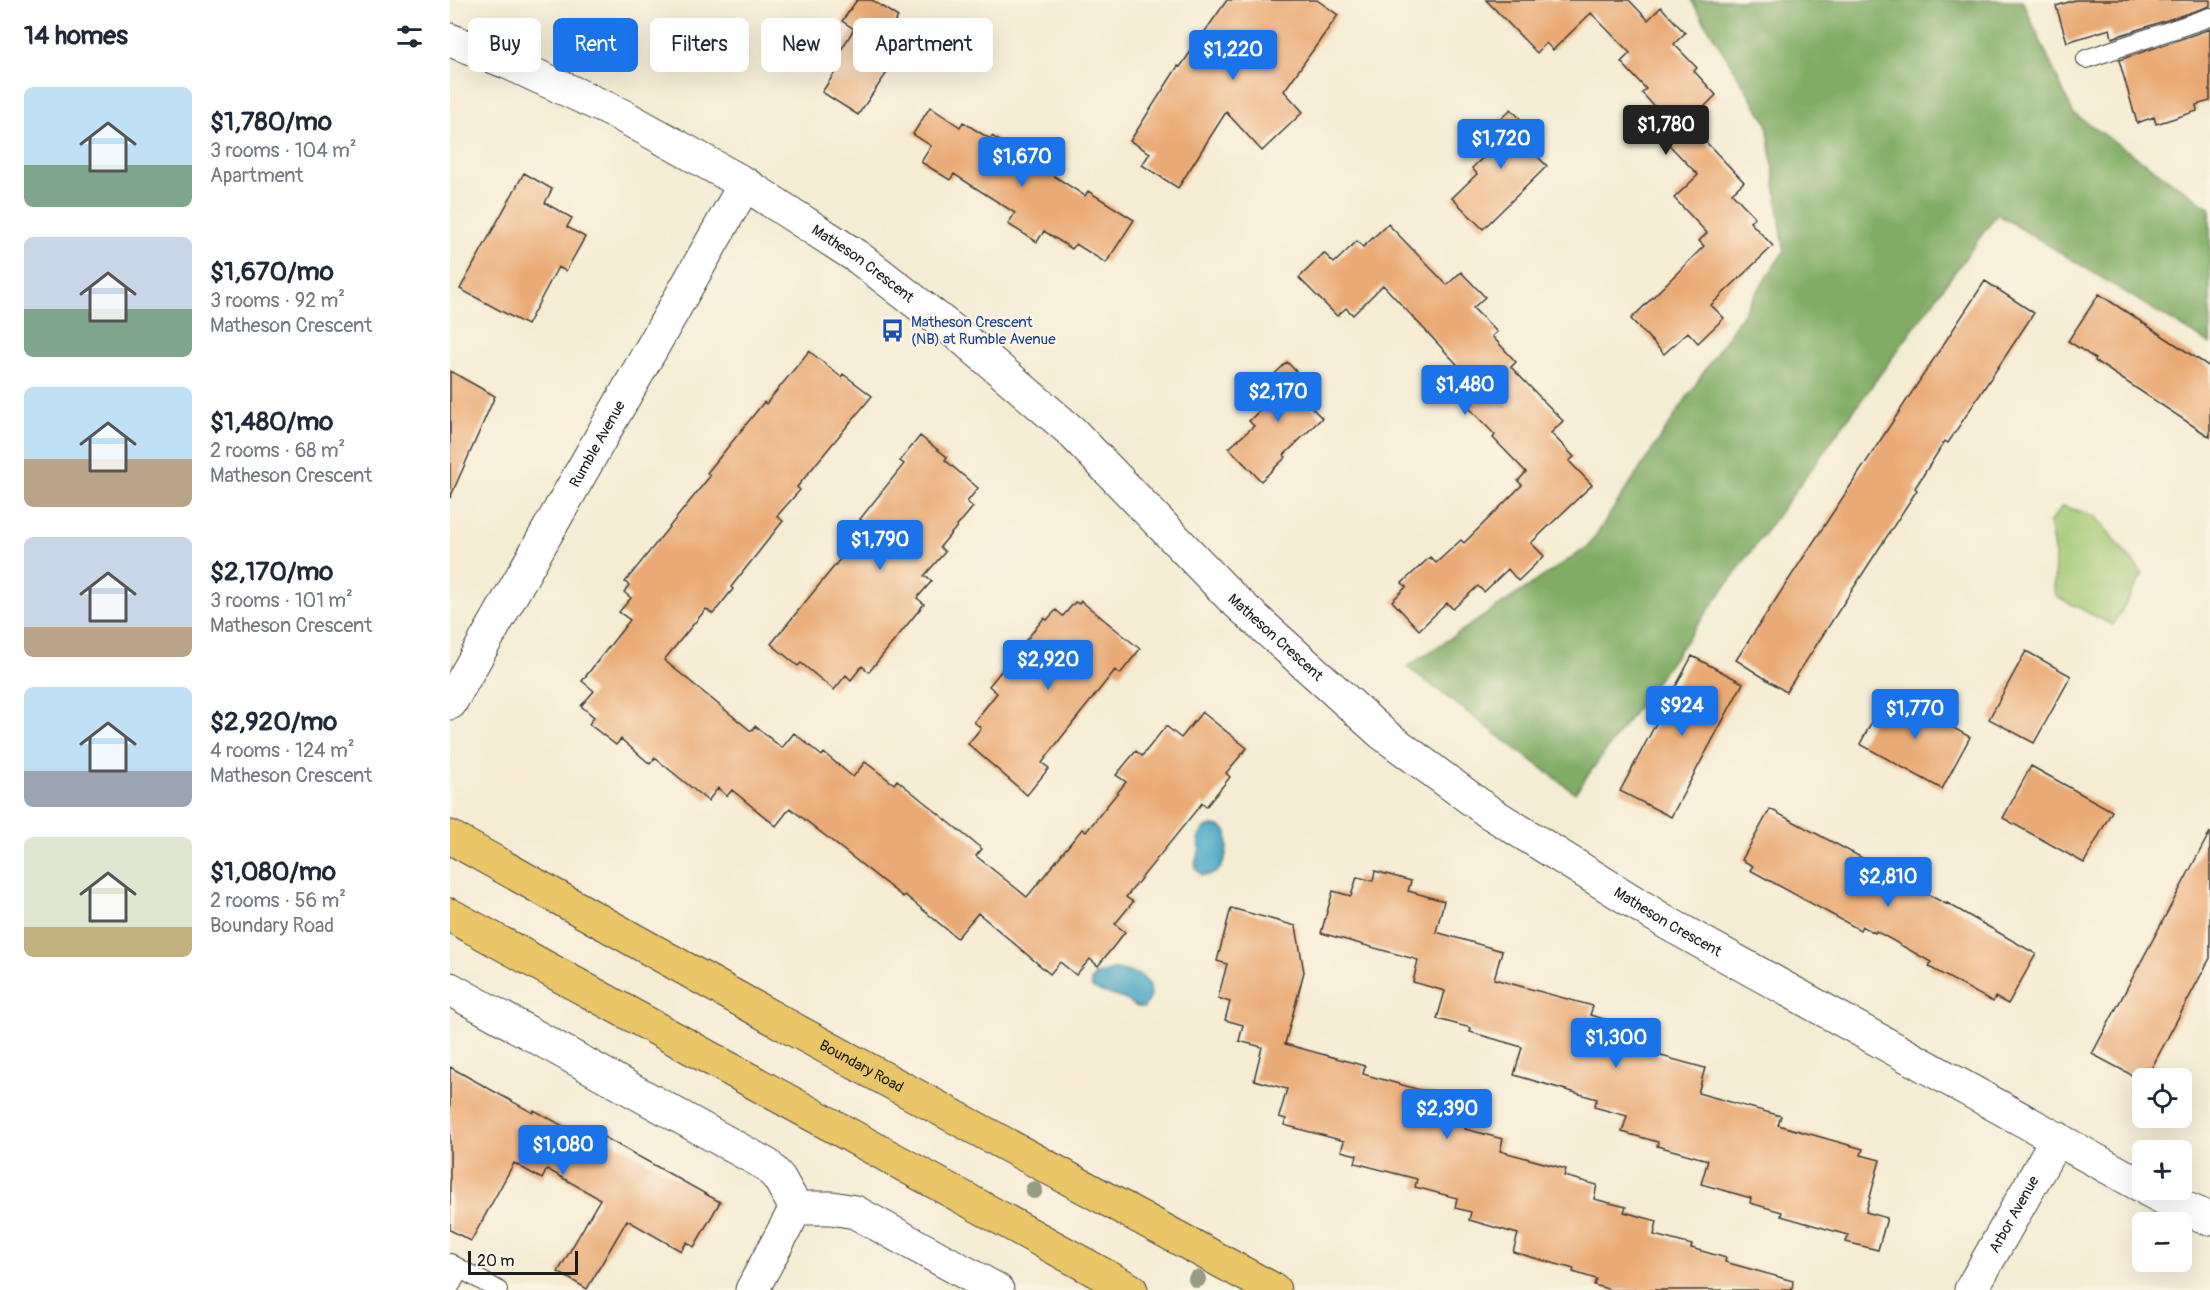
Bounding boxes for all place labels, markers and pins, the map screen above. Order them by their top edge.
pin: $1,220 [1184,30,1282,81]
pin: $1,780 [1617,105,1715,156]
pin: $1,720 [1452,119,1550,170]
pin: $1,670 [973,137,1071,188]
place label: Matheson Crescent (NB) at Rumble Avenue [911,313,1056,349]
bus stop icon: Matheson Crescent (NB) at Rumble Avenue [880,318,906,344]
pin: $1,480 [1416,365,1514,416]
pin: $2,170 [1229,372,1327,423]
pin: $1,790 [831,520,929,571]
pin: $2,920 [999,640,1097,691]
pin: $924 [1646,686,1718,737]
pin: $1,770 [1866,689,1964,740]
pin: $2,810 [1839,857,1937,908]
pin: $1,300 [1567,1018,1665,1069]
pin: $2,390 [1398,1089,1496,1140]
pin: $1,080 [514,1125,612,1176]

